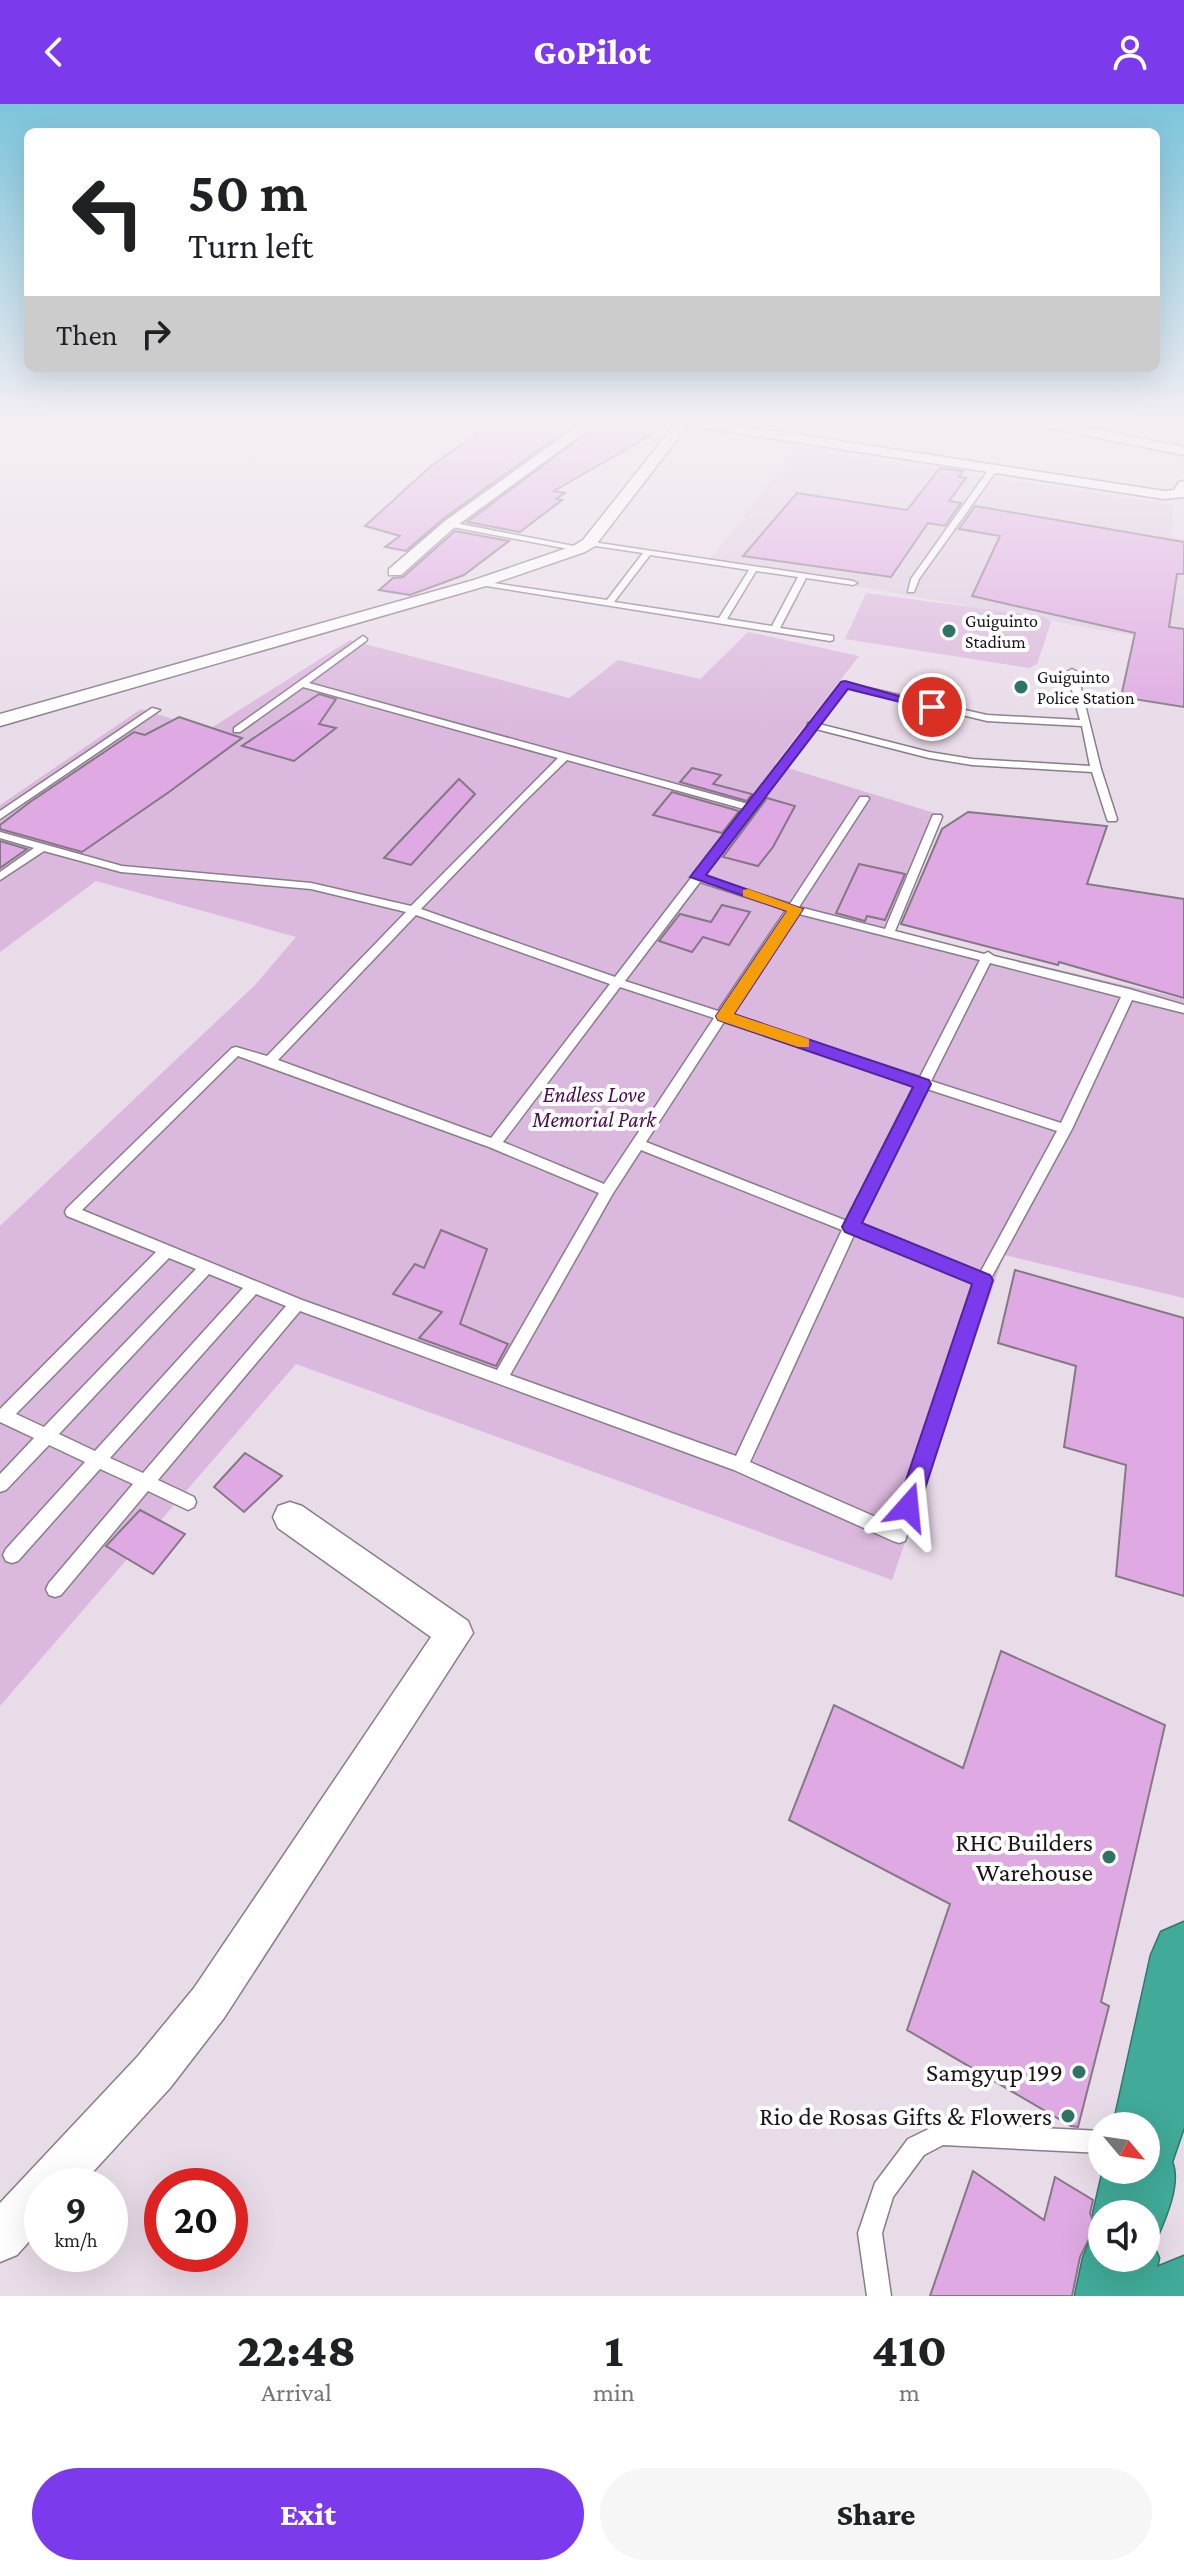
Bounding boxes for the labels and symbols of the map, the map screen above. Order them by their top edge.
place label: Guiguinto Stadium [965,611,1038,652]
marker: Guiguinto Stadium [940,622,958,640]
place label: Guiguinto Police Station [1037,667,1135,708]
pin [898,673,966,741]
marker: Guiguinto Police Station [1012,678,1030,696]
park label: Endless Love Memorial Park [531,1082,657,1132]
position arrow [866,1465,950,1549]
place label: RHC Builders Warehouse [955,1828,1093,1887]
marker: RHC Builders Warehouse [1100,1848,1118,1866]
place label: Samgyup 199 [926,2058,1063,2087]
marker: Samgyup 199 [1070,2063,1088,2081]
place label: Rio de Rosas Gifts & Flowers [759,2102,1052,2131]
marker: Rio de Rosas Gifts & Flowers [1059,2107,1077,2125]
north arrow [1088,2112,1160,2184]
speed limit sign: 20 [144,2168,248,2272]

